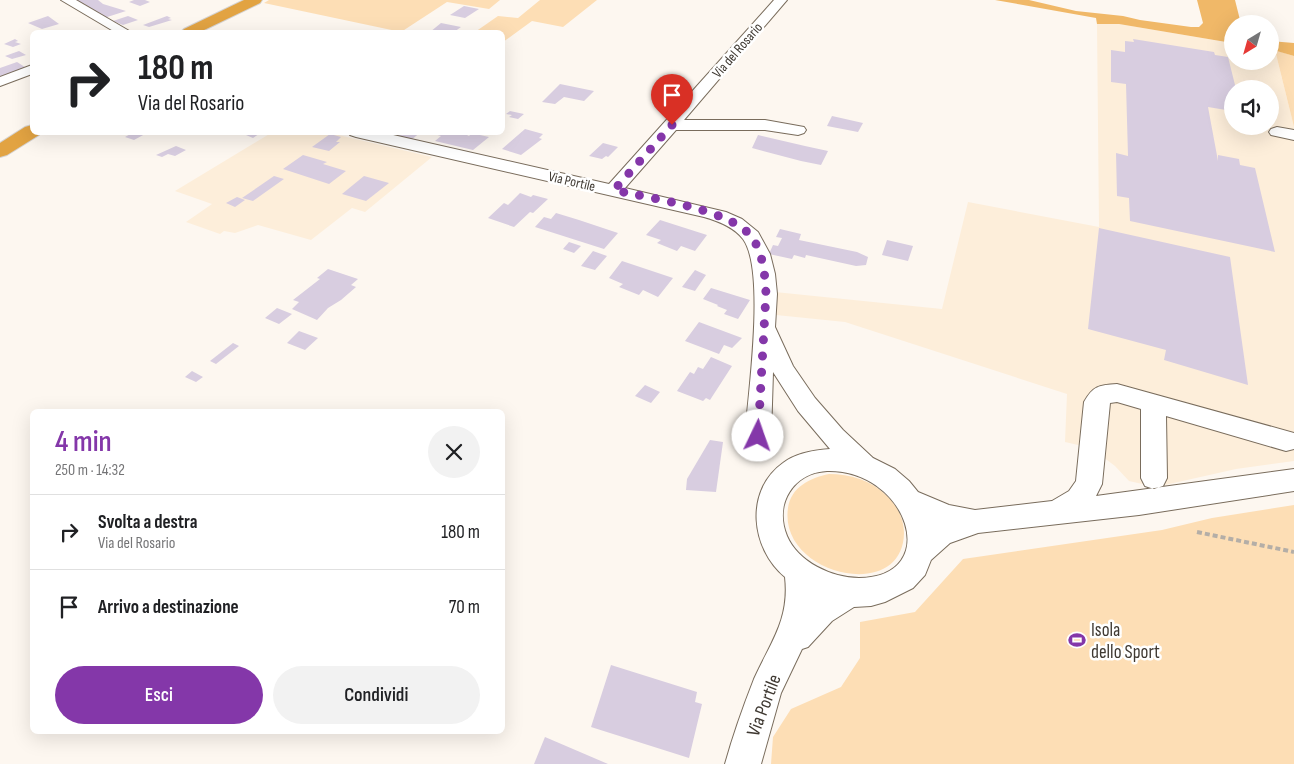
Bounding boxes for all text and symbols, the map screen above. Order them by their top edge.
north arrow [1224,15,1279,70]
map controls [1224,15,1279,135]
street label: Via del Rosario [709,19,766,81]
text: 180 m [138,47,214,90]
icon: right [55,50,120,115]
pin [651,74,693,125]
button: sound [1224,80,1279,135]
icon: arrive [658,81,686,109]
text: Via del Rosario [138,90,244,117]
street label: Via Portile [547,168,597,195]
position arrow [731,409,783,461]
text: 4 min [55,424,112,460]
button: close [428,426,480,478]
text: 250 m · 14:32 [55,461,125,480]
text: Svolta a destra [98,511,198,534]
icon: right [55,518,83,546]
text: 180 m [441,521,480,544]
text: Via del Rosario [98,534,175,553]
icon: arrive [55,593,83,621]
text: Arrivo a destinazione [98,596,239,619]
text: 70 m [449,596,480,619]
place label: Isola dello Sport [1091,619,1160,664]
sports icon: Isola dello Sport [1067,630,1087,650]
button: Esci [55,666,263,724]
button: Condividi [273,666,480,724]
street label: Via Portile [742,671,787,740]

